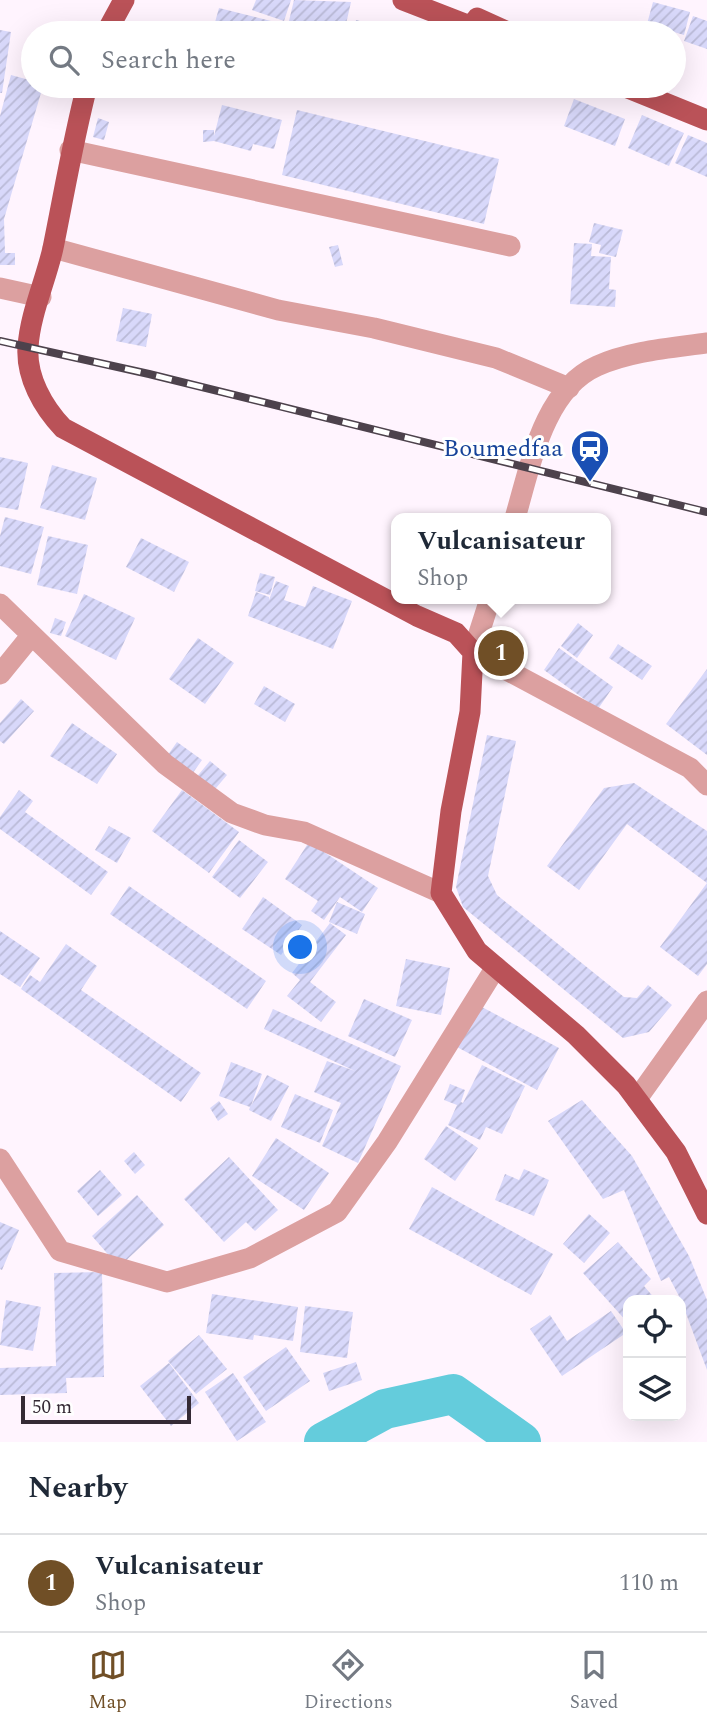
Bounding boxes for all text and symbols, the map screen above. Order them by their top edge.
search box [21,21,686,98]
text: Search here [101,40,236,80]
icon: search [45,41,83,79]
station icon: Boumedfaa [569,428,611,483]
place label: Boumedfaa [443,431,563,467]
popup [391,513,611,604]
text: Vulcanisateur [417,521,585,561]
text: Shop [417,561,468,596]
pin: 1 [478,627,524,679]
your location [283,930,317,964]
map controls [623,1295,686,1421]
button: locate [623,1295,686,1358]
button: layers [623,1358,686,1421]
scale bar [21,1393,191,1425]
text: 50 m [32,1393,72,1422]
text: Nearby [28,1465,127,1511]
text: Vulcanisateur [95,1546,263,1586]
text: 1 [45,1566,57,1601]
text: 110 m [619,1566,679,1601]
text: Shop [95,1586,146,1621]
tab: Map [89,1646,127,1717]
tab: Directions [304,1646,393,1717]
tab: Saved [570,1646,618,1717]

